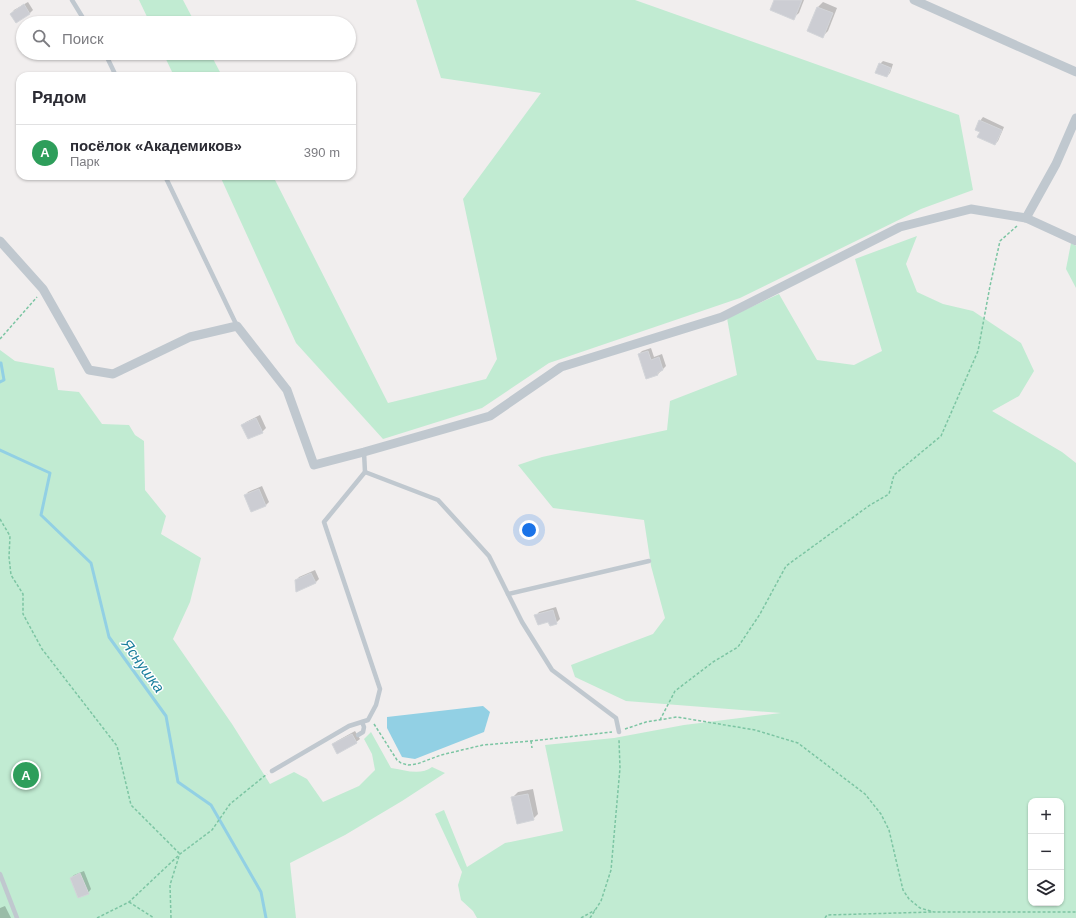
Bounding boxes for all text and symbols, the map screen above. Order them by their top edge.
search box [16,16,356,60]
icon: search [30,27,52,49]
text: Поиск [62,30,104,47]
text: Рядом [32,88,87,107]
text: посёлок «Академиков» [70,137,242,154]
text: A [40,145,50,160]
text: 390 m [304,145,340,160]
text: Парк [70,154,100,169]
your location [519,520,539,540]
water label: Яснушка [118,635,168,696]
pin: A [13,760,39,790]
map controls [1028,798,1064,906]
button: + [1028,798,1064,834]
button: − [1028,834,1064,870]
button: layers [1028,870,1064,906]

